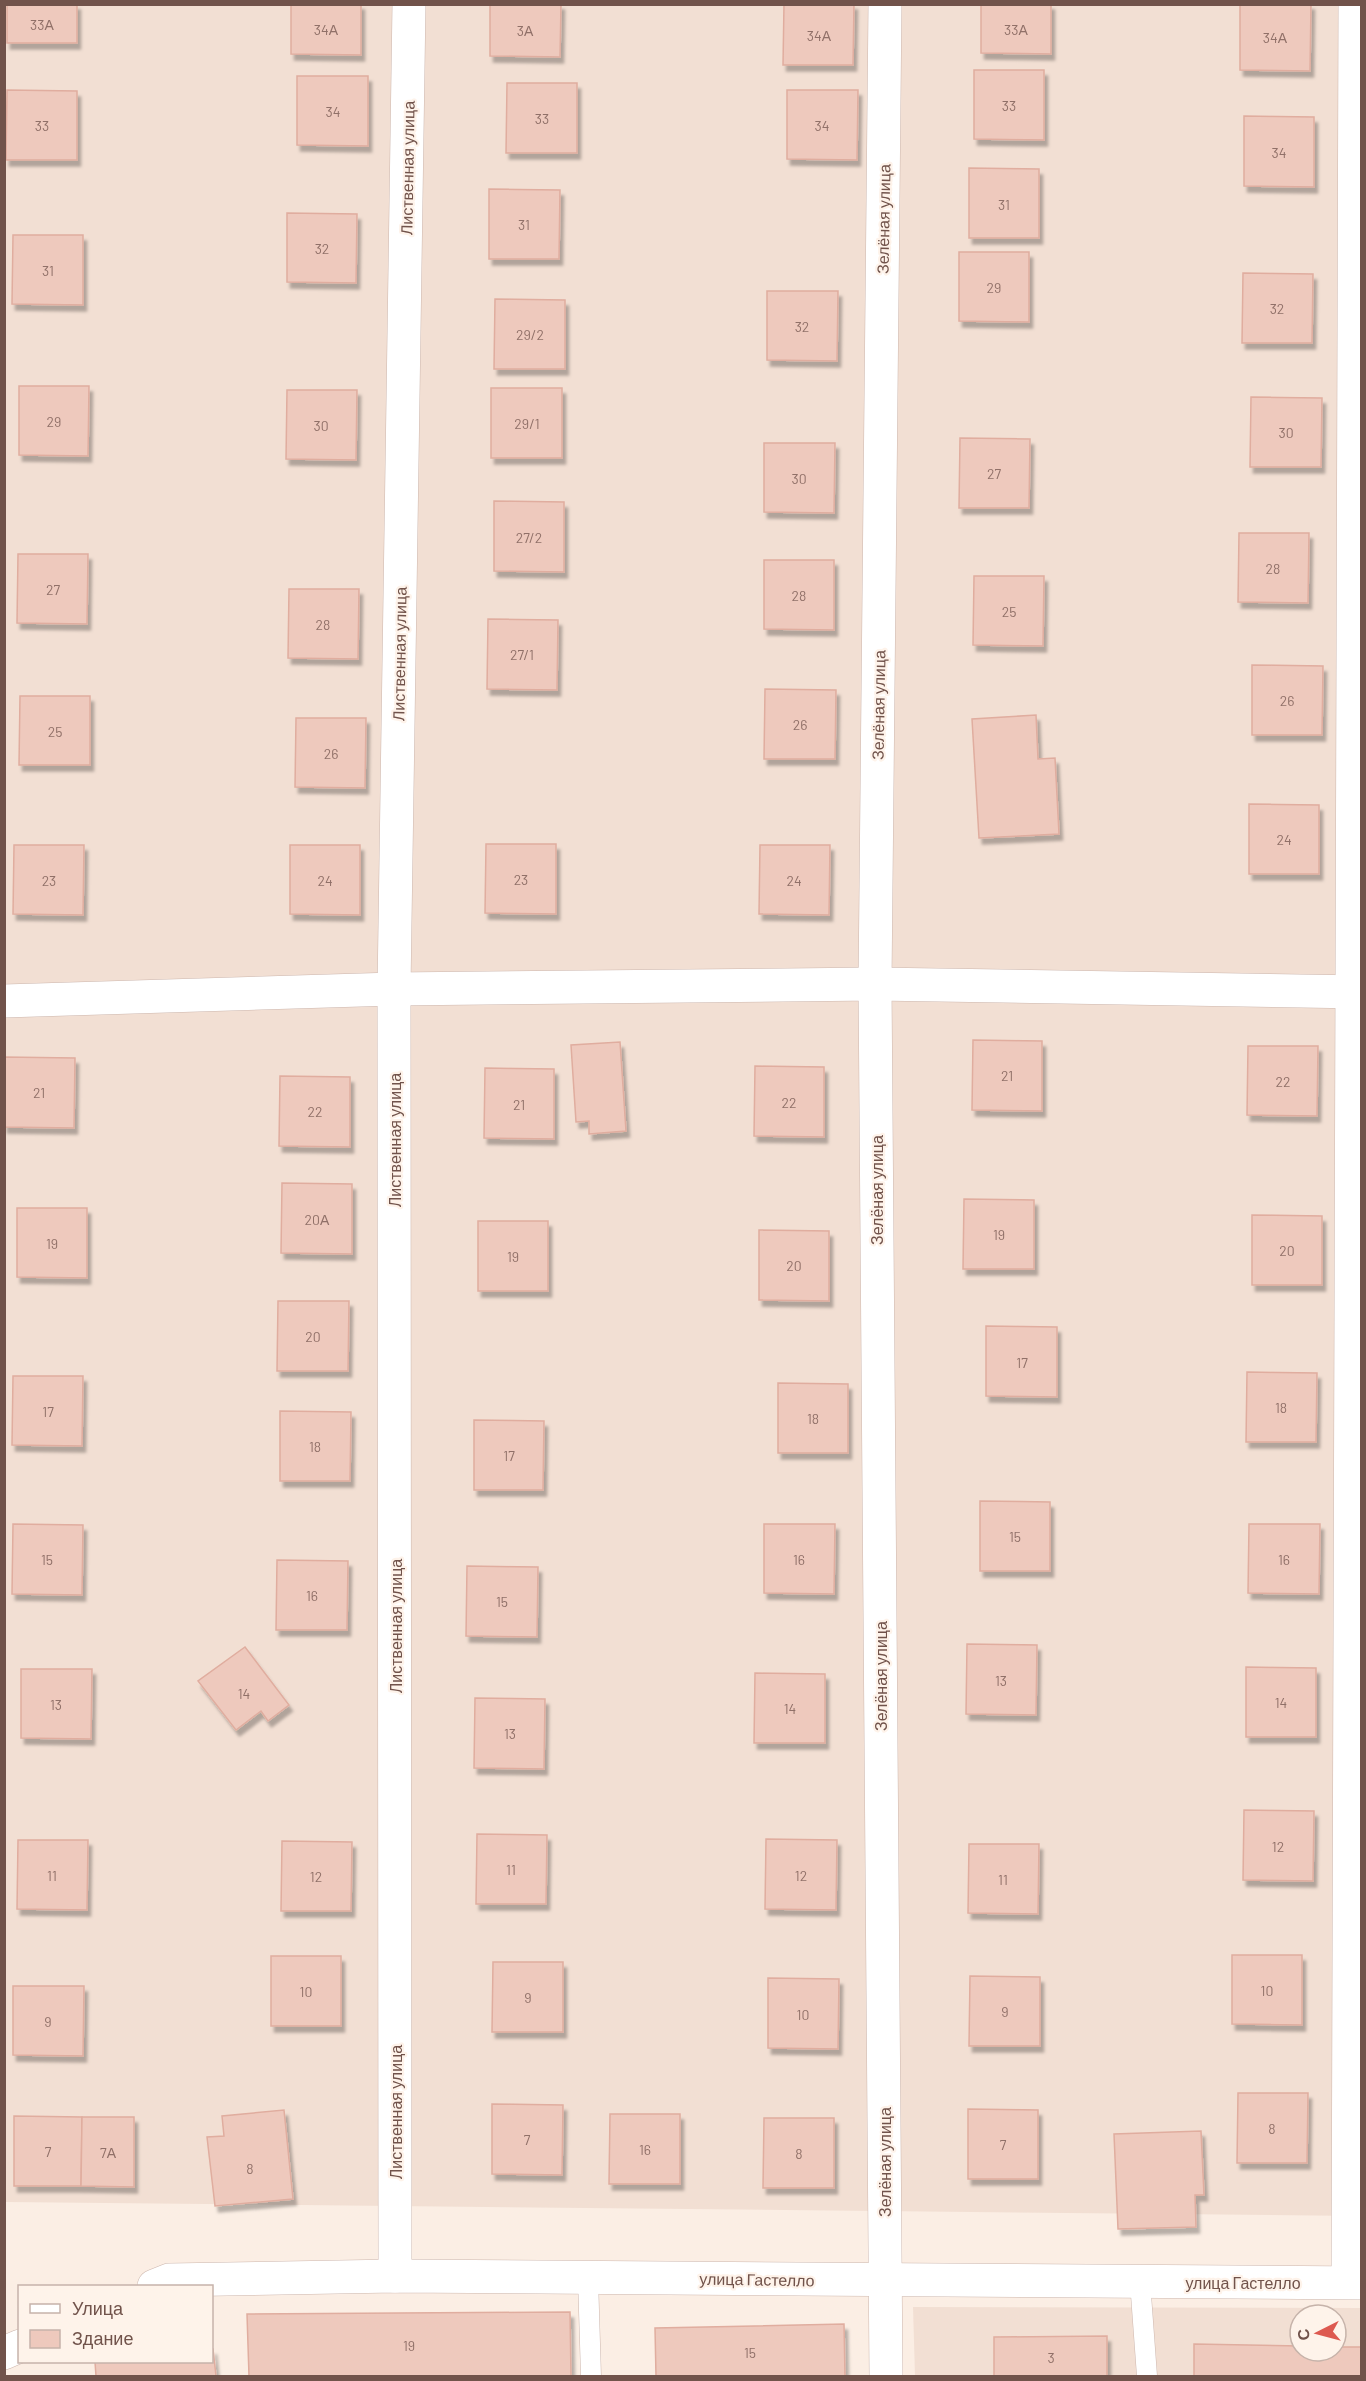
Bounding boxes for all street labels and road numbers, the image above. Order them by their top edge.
street label: Лиственная улица [396,101,418,235]
street label: Зелёная улица [873,164,893,274]
street label: Лиственная улица [388,587,410,721]
street label: Зелёная улица [868,650,888,760]
street label: Лиственная улица [385,1073,404,1207]
street label: Зелёная улица [867,1135,886,1245]
street label: Лиственная улица [386,1559,405,1693]
street label: Зелёная улица [871,1621,890,1731]
street label: Лиственная улица [386,2045,405,2179]
street label: Зелёная улица [875,2107,894,2217]
street label: улица Гастелло [699,2268,815,2290]
street label: улица Гастелло [1185,2273,1301,2292]

